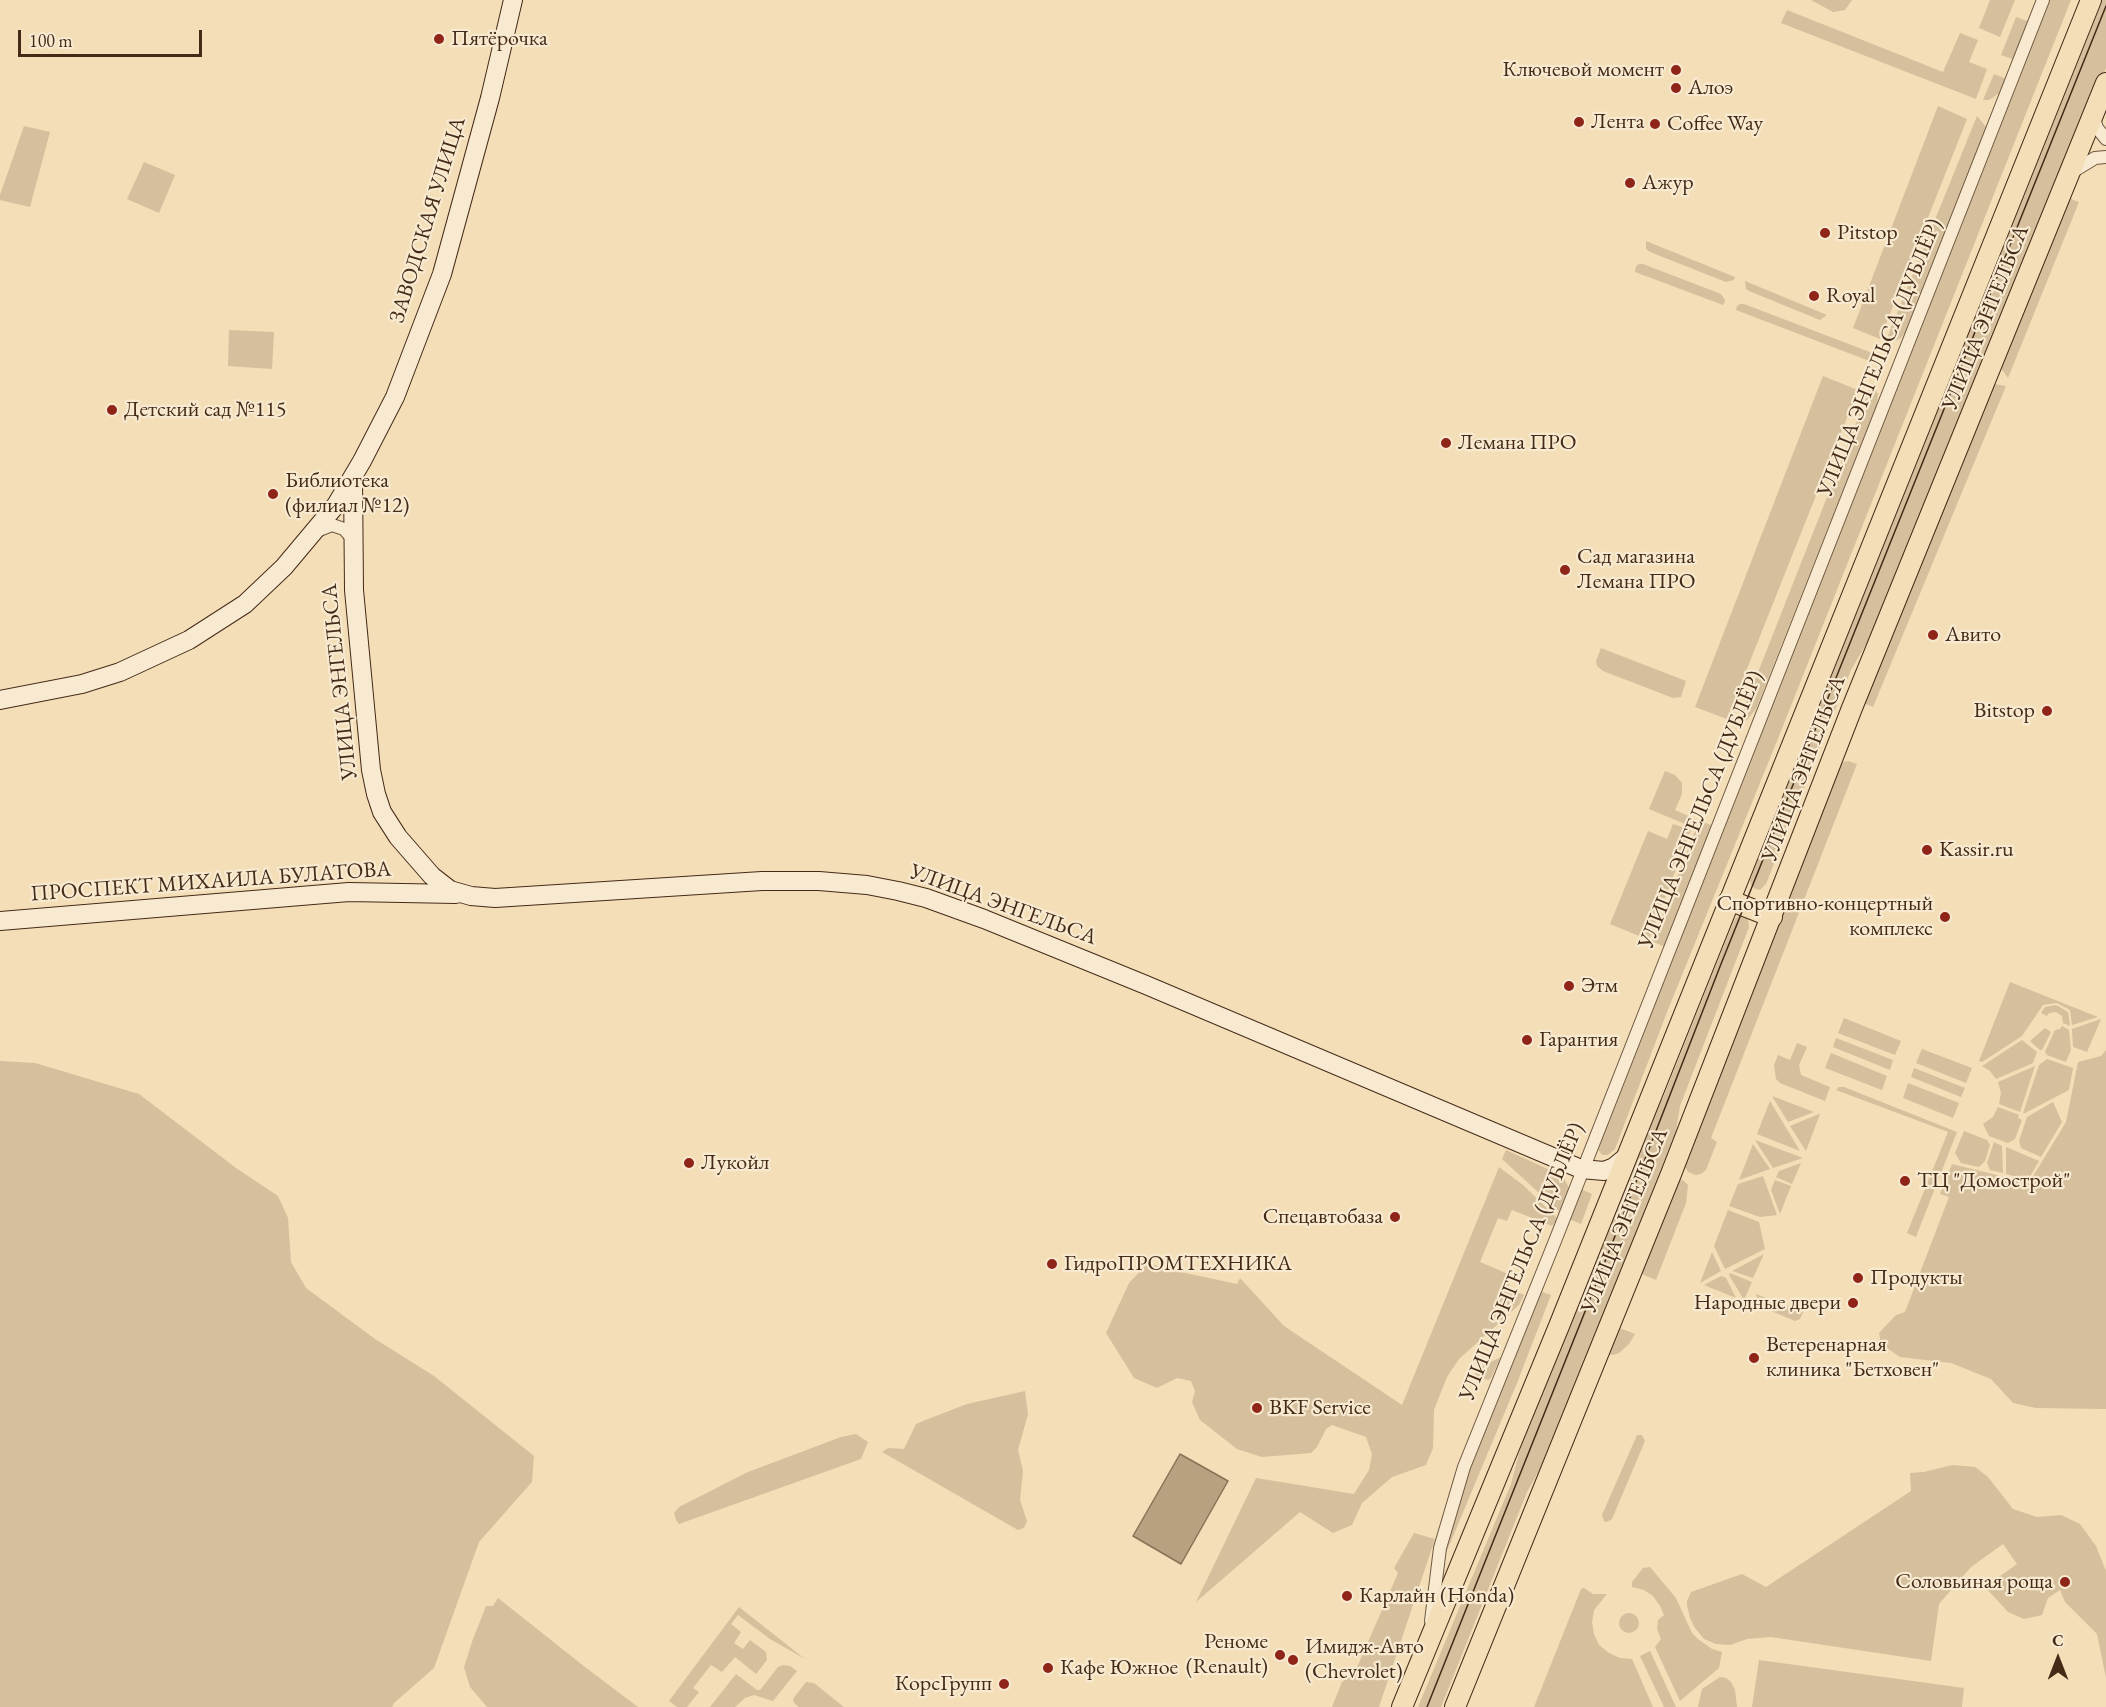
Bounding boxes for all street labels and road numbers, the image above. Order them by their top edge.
street label: ЗАВОДСКАЯ УЛИЦА [384,114,472,326]
street label: УЛИЦА ЭНГЕЛЬСА (ДУБЛЁР) [1812,215,1948,501]
street label: УЛИЦА ЭНГЕЛЬСА [1937,222,2035,414]
street label: УЛИЦА ЭНГЕЛЬСА [317,582,363,782]
street label: УЛИЦА ЭНГЕЛЬСА (ДУБЛЁР) [1633,667,1769,953]
street label: УЛИЦА ЭНГЕЛЬСА [1756,672,1852,866]
street label: ПРОСПЕКТ МИХАИЛА БУЛАТОВА [30,856,392,908]
street label: УЛИЦА ЭНГЕЛЬСА [906,859,1100,951]
street label: УЛИЦА ЭНГЕЛЬСА (ДУБЛЁР) [1454,1119,1590,1405]
street label: УЛИЦА ЭНГЕЛЬСА [1576,1125,1674,1317]

